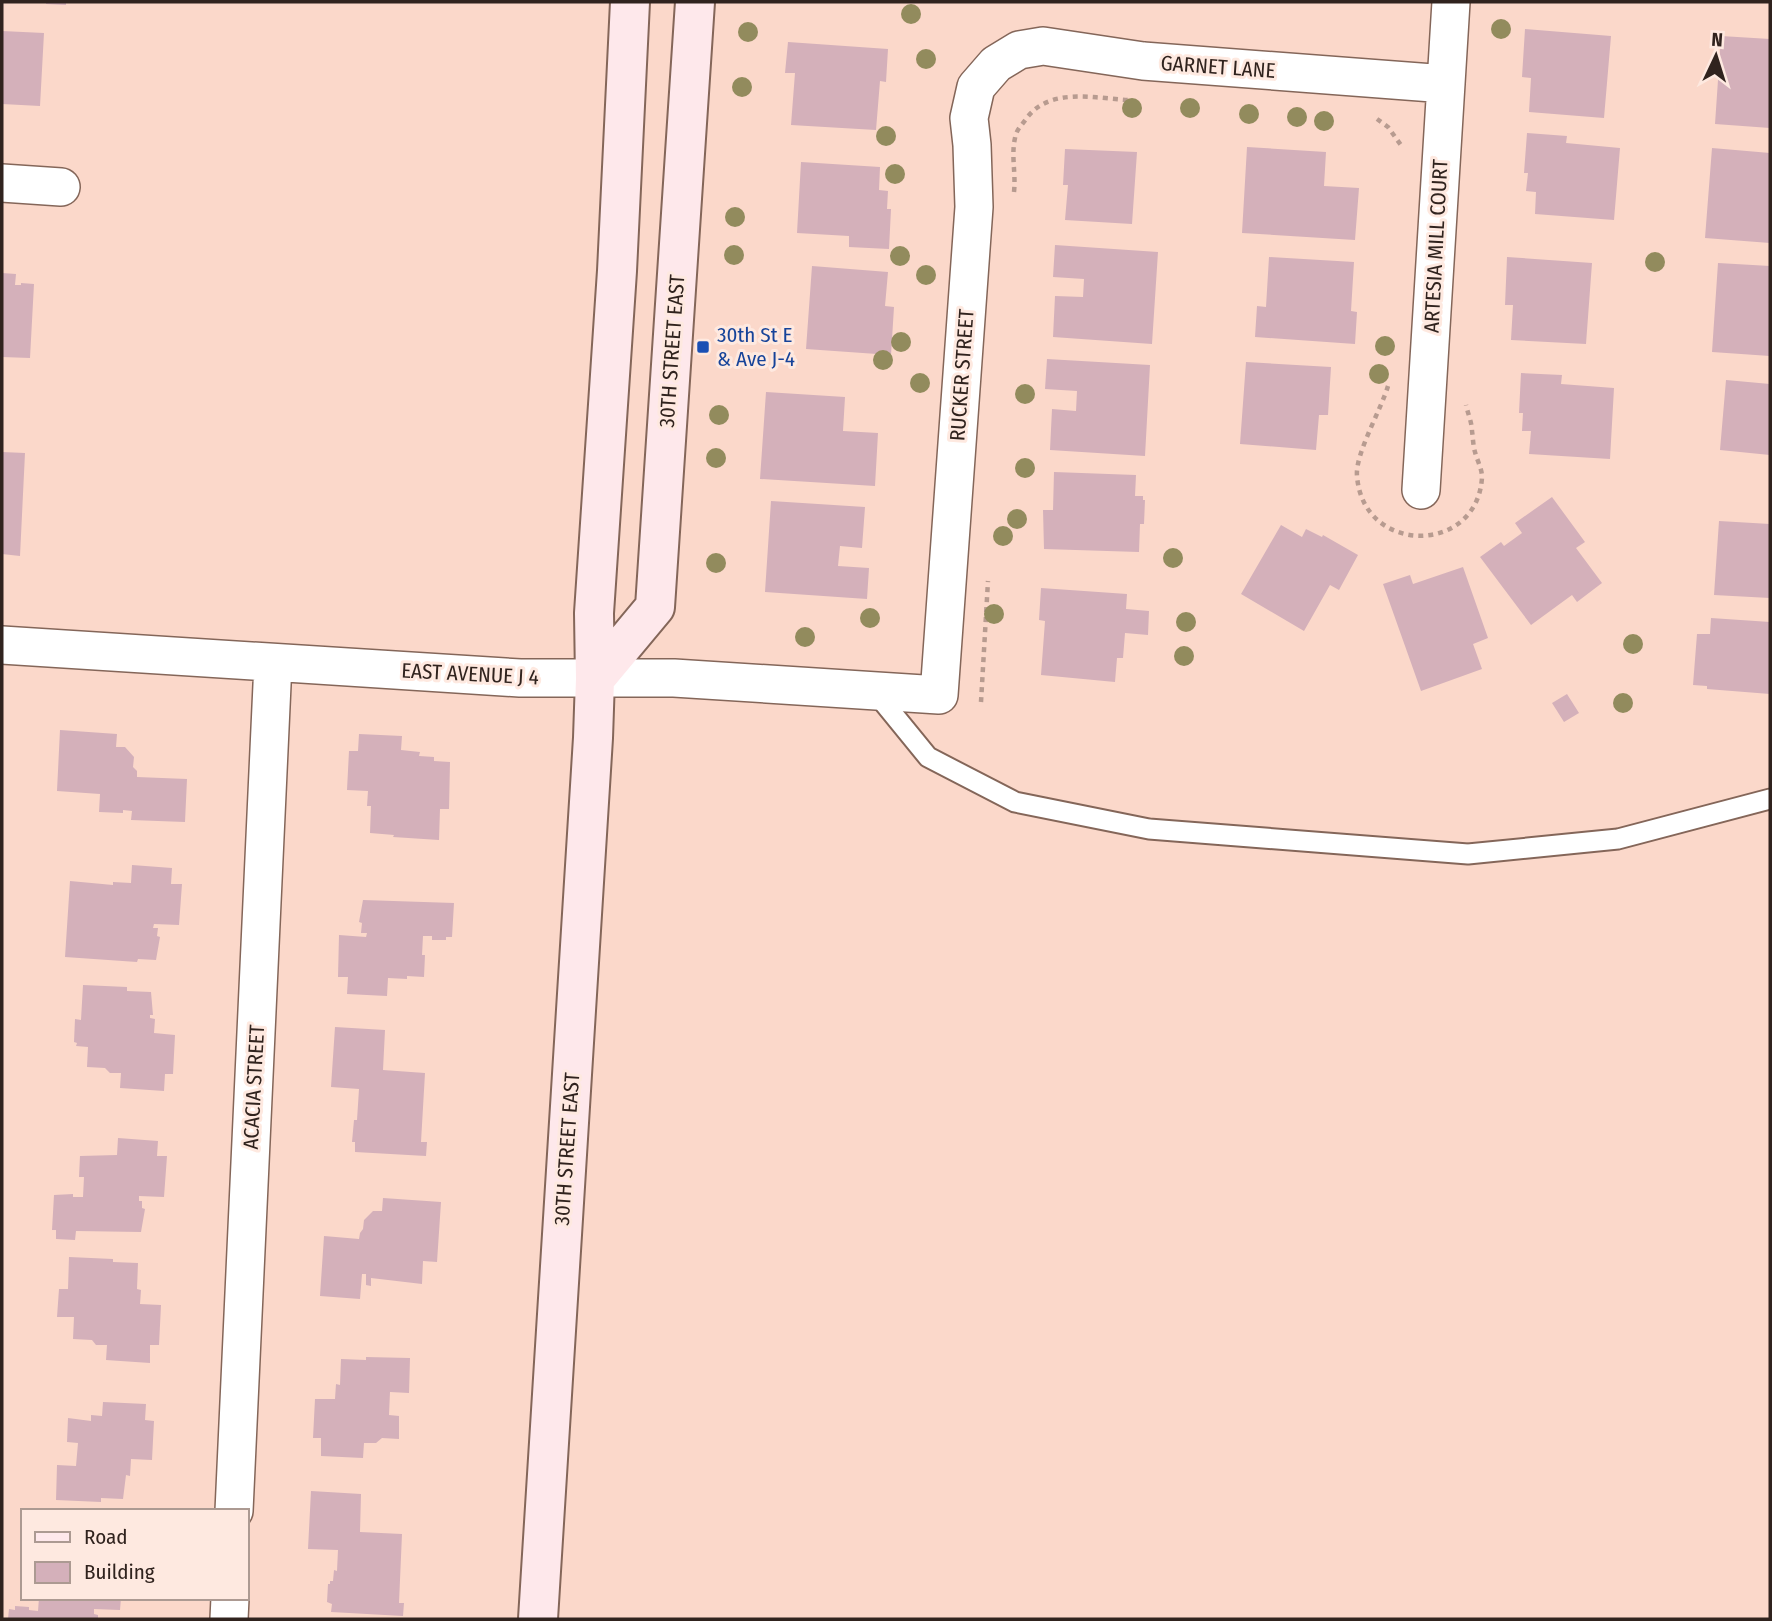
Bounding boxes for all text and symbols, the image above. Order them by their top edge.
north arrow [1681,21,1751,91]
text: N [1711,28,1724,51]
street label: GARNET LANE [1160,50,1276,84]
street label: ARTESIA MILL COURT [1418,158,1454,333]
street label: 30TH STREET EAST [654,273,690,428]
street label: RUCKER STREET [944,308,980,442]
place label: 30th St E & Ave J-4 [717,322,795,372]
marker: 30th St E & Ave J-4 [695,339,711,355]
street label: EAST AVENUE J 4 [401,657,539,691]
street label: ACACIA STREET [238,1024,270,1150]
street label: 30TH STREET EAST [549,1071,585,1226]
legend [21,1509,248,1600]
text: Road [84,1524,128,1550]
text: Building [84,1559,155,1585]

